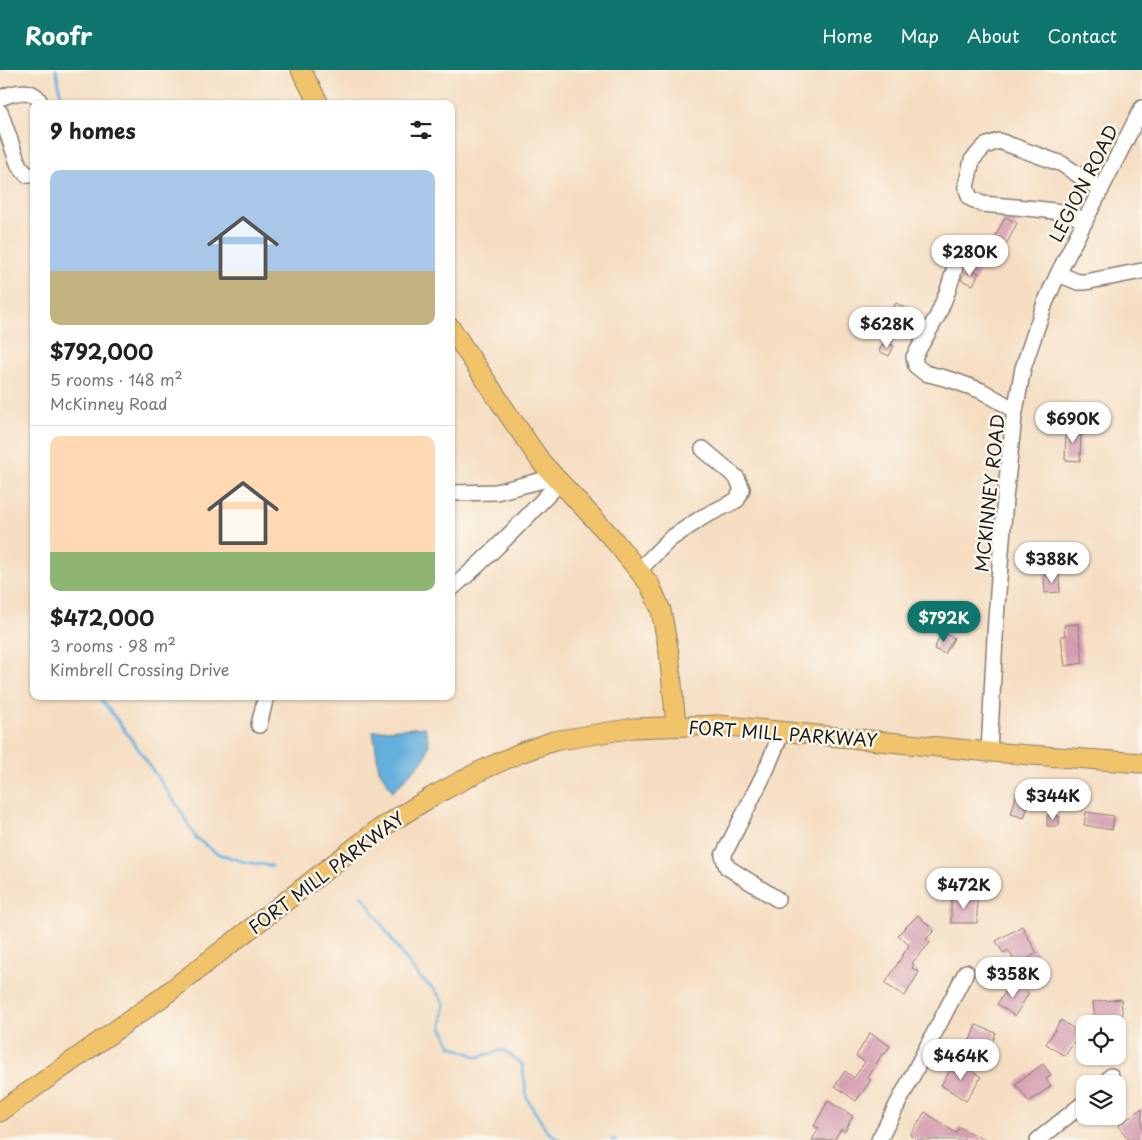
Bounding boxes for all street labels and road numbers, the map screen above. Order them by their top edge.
street label: LEGION ROAD [1042,120,1124,246]
street label: MCKINNEY ROAD [967,413,1011,573]
street label: FORT MILL PARKWAY [687,713,879,753]
street label: FORT MILL PARKWAY [242,804,410,940]

